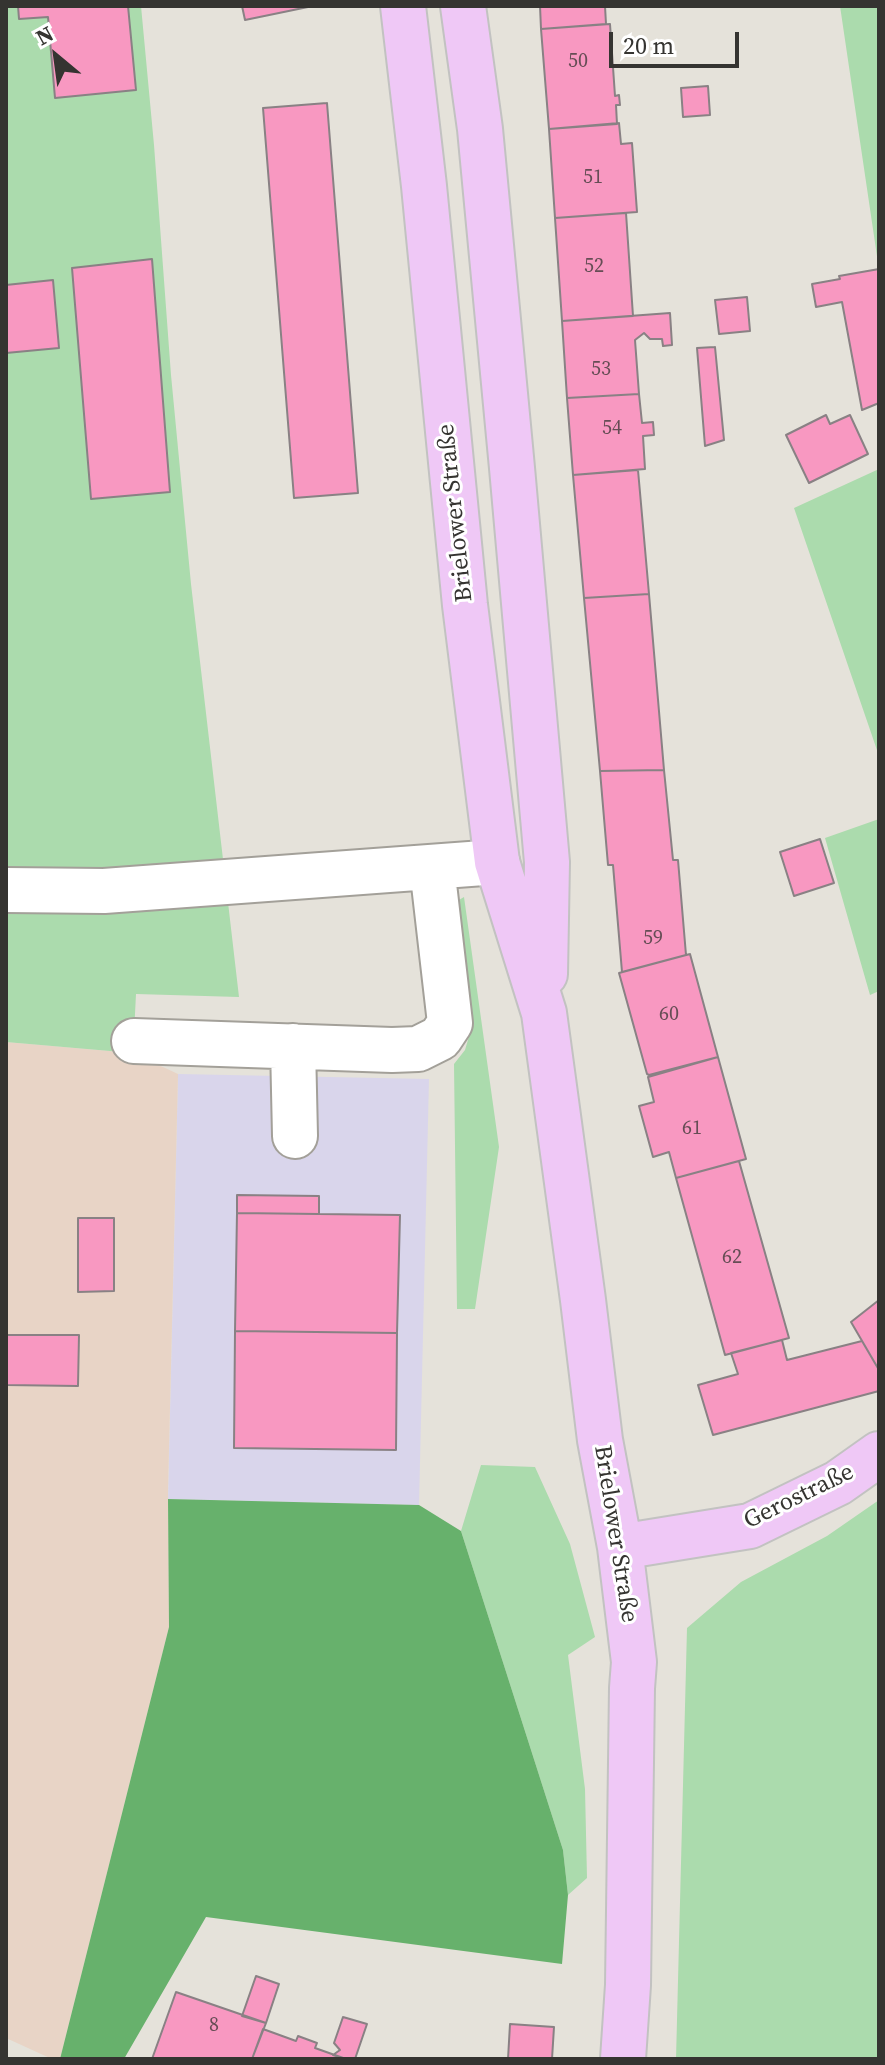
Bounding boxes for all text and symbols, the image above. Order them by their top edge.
north arrow [16,16,96,96]
scale bar [613,16,743,66]
text: N [30,18,59,52]
text: 20 m [623,29,674,62]
house number: 50 [568,50,588,74]
house number: 51 [583,166,603,190]
house number: 52 [584,255,604,279]
house number: 53 [591,358,611,382]
house number: 54 [602,417,622,441]
street label: Brielower Straße [432,423,480,603]
house number: 59 [643,927,663,951]
house number: 60 [659,1003,679,1027]
house number: 61 [682,1117,702,1141]
house number: 62 [722,1246,742,1270]
street label: Brielower Straße [587,1443,643,1625]
street label: Gerostraße [739,1458,859,1536]
house number: 8 [209,2014,219,2038]

